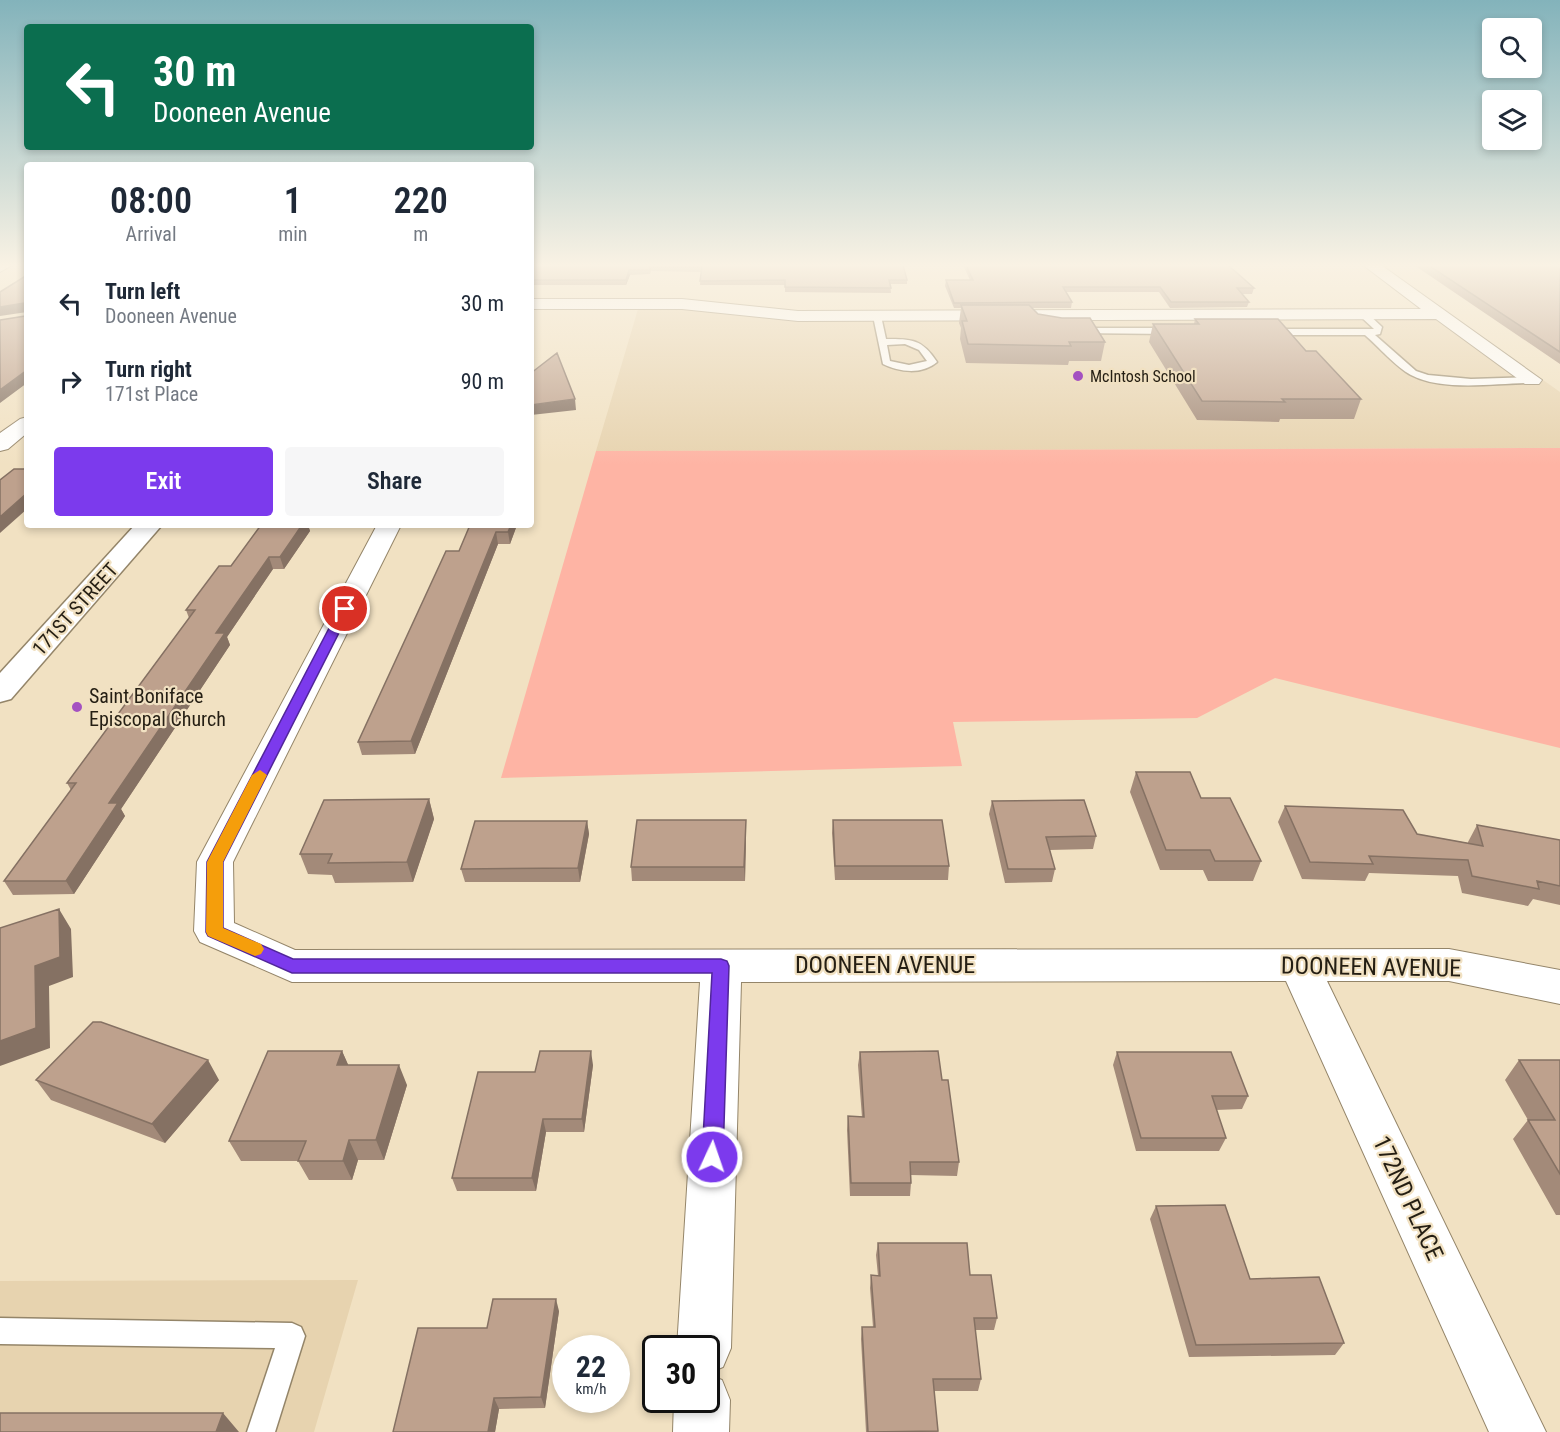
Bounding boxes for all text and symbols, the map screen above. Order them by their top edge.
map controls [1482,18,1542,150]
button: search [1482,18,1542,78]
text: 30 m [153,47,236,96]
icon: left [54,48,132,126]
button: layers [1482,90,1542,150]
text: Dooneen Avenue [153,97,331,129]
text: 08:00 [110,180,192,222]
text: 1 [284,180,302,222]
text: 220 [394,180,448,222]
text: Arrival [126,222,177,246]
text: min [278,222,307,246]
text: m [413,222,428,246]
text: Turn left [105,279,180,304]
icon: left [54,287,87,320]
text: 30 m [461,291,504,316]
text: Dooneen Avenue [105,304,237,328]
text: Turn right [105,357,192,382]
icon: right [54,365,87,398]
place label: McIntosh School [1090,367,1196,386]
text: 90 m [461,369,504,394]
marker: McIntosh School [1071,369,1085,383]
text: 171st Place [105,382,198,406]
button: Exit [54,447,273,516]
button: Share [285,447,504,516]
street label: 171ST STREET [27,558,123,660]
pin [319,583,370,634]
icon: arrive [328,592,361,625]
place label: Saint Boniface Episcopal Church [89,684,226,731]
marker: Saint Boniface Episcopal Church [70,700,84,714]
street label: DOONEEN AVENUE [795,951,975,979]
street label: DOONEEN AVENUE [1281,951,1461,983]
position arrow [680,1125,744,1189]
street label: 172ND PLACE [1367,1131,1449,1265]
speed limit sign: 30 [642,1335,720,1413]
text: 22 [576,1349,606,1384]
text: km/h [576,1380,606,1398]

